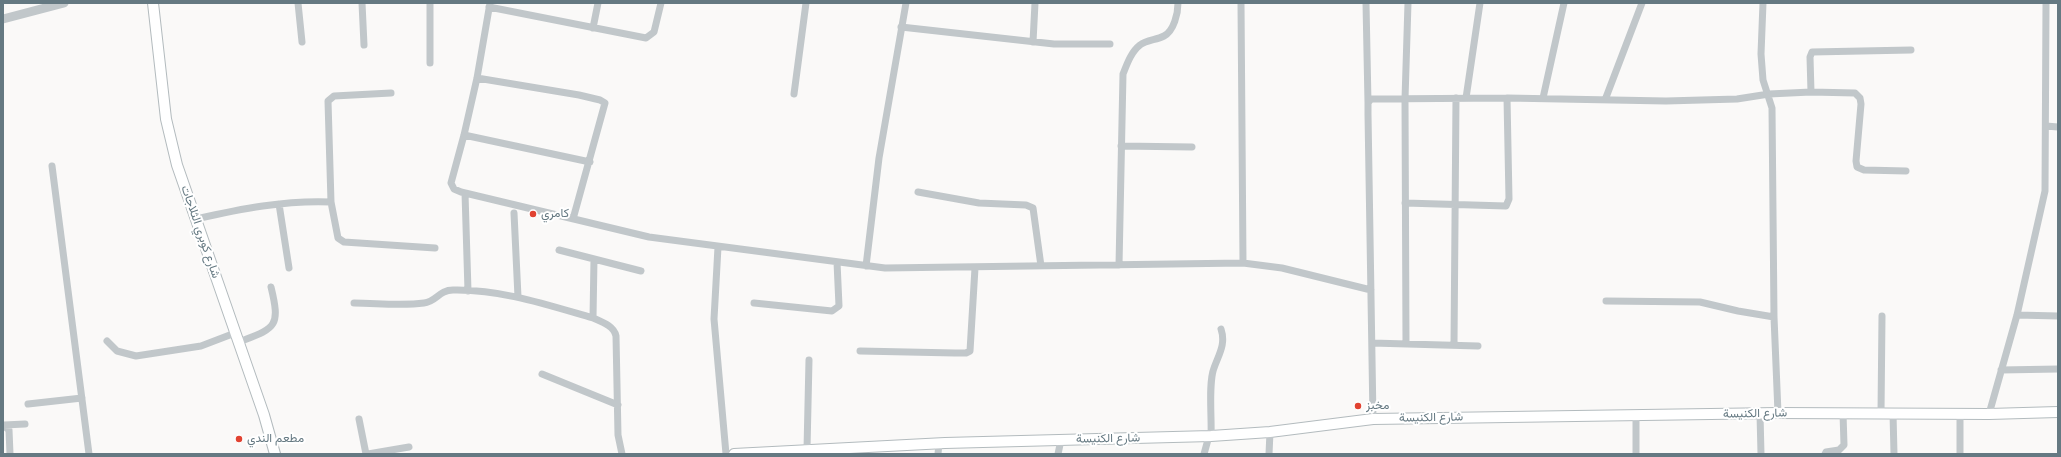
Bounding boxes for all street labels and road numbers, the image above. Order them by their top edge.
street label: شارع كوبري الثلاجات [177,184,223,280]
street label: شارع الكنيسة [1723,406,1787,422]
street label: شارع الكنيسة [1399,410,1463,426]
street label: شارع الكنيسة [1076,431,1140,447]

